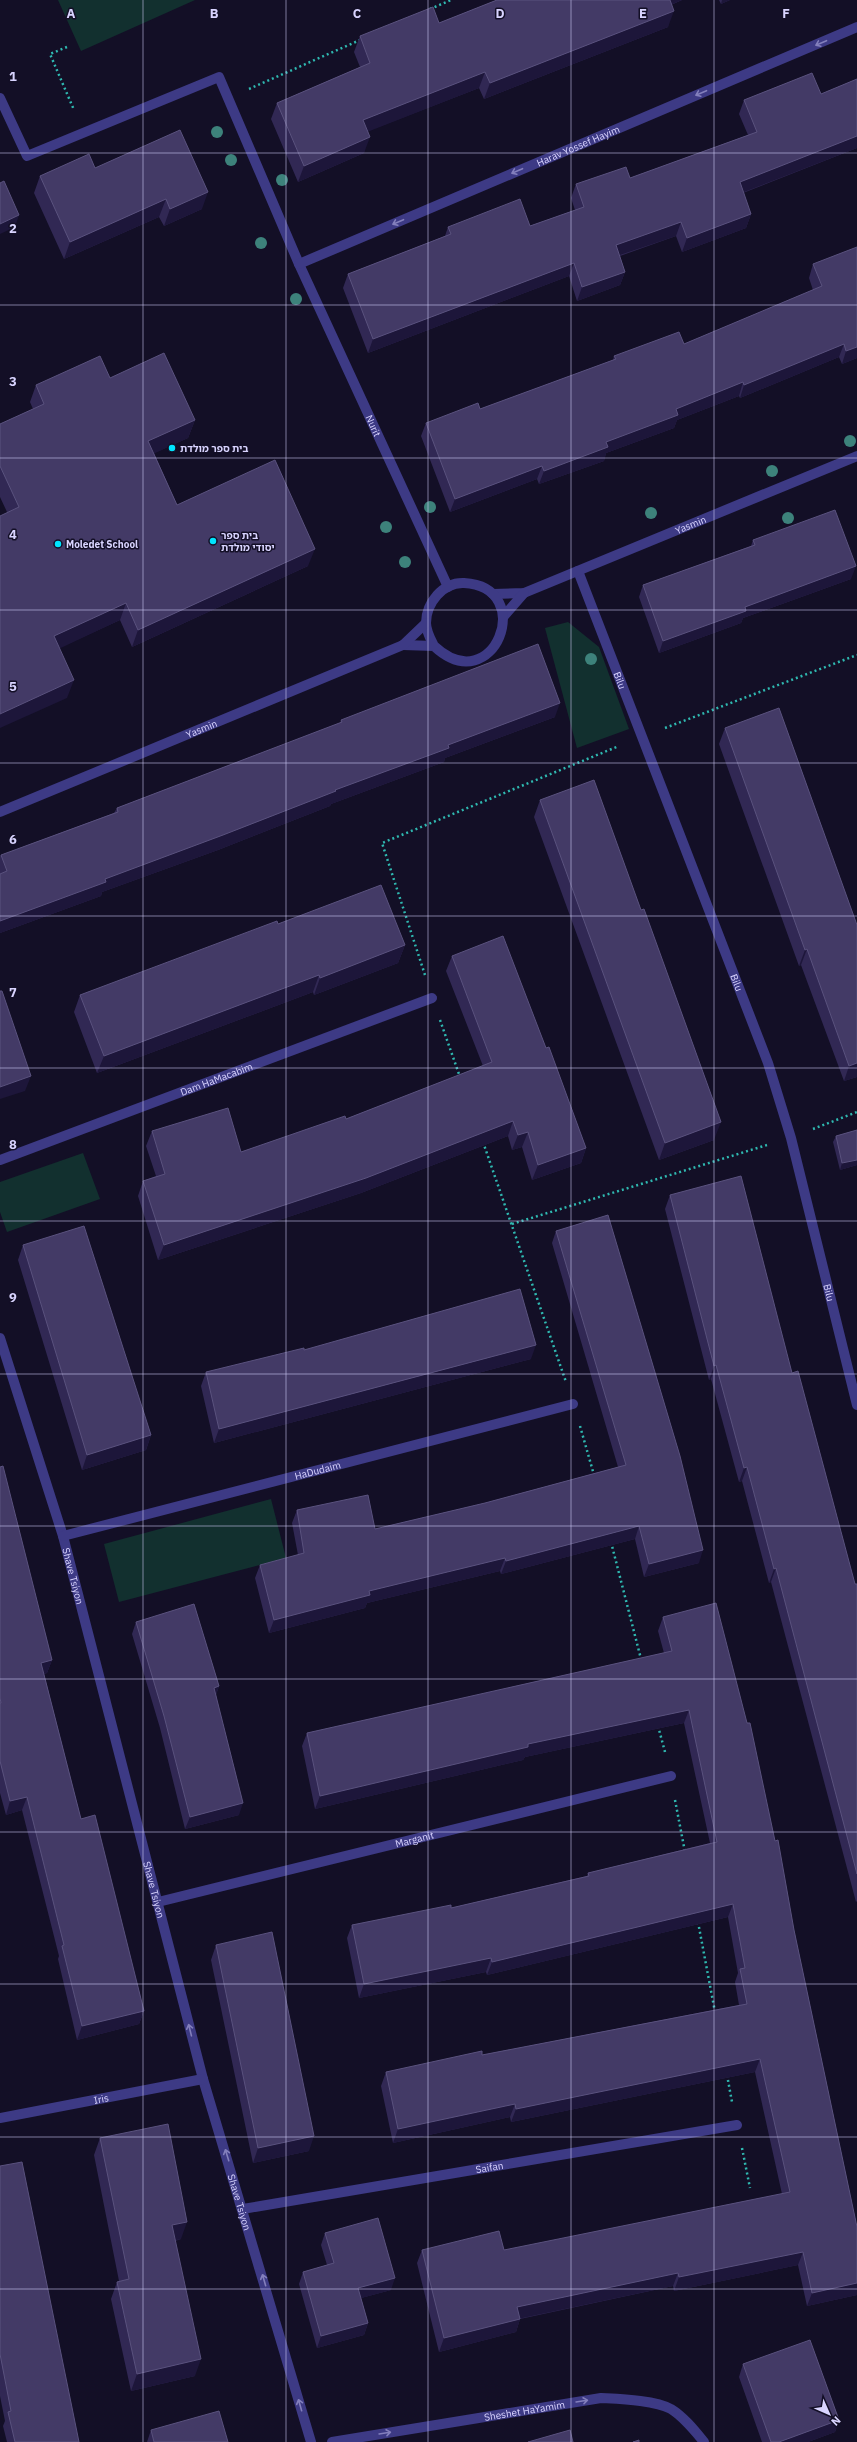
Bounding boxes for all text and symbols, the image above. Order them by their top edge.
text: A [67,5,76,22]
text: B [210,5,219,22]
text: C [353,5,362,22]
text: D [495,5,505,22]
text: E [639,5,647,22]
text: F [782,5,790,22]
one-way arrow [816,39,828,47]
text: 1 [9,68,17,85]
one-way arrow [696,90,708,98]
street label: Harav Yossef Hayim [535,123,622,169]
one-way arrow [512,168,524,176]
one-way arrow [392,219,404,226]
text: 2 [9,220,17,237]
text: 3 [9,373,17,390]
street label: Nurit [363,413,384,439]
place label: בית ספר מולדת [180,442,248,455]
marker: בית ספר מולדת [167,443,177,453]
street label: Yasmin [673,513,708,537]
text: 4 [9,526,17,543]
place label: בית ספר יסודי מולדת [221,529,275,554]
marker: בית ספר יסודי מולדת [208,536,218,546]
place label: Moledet School [66,538,138,551]
marker: Moledet School [53,539,63,549]
street label: Bilu [610,670,629,691]
text: 5 [9,678,17,695]
street label: Yasmin [184,717,219,741]
text: 6 [9,831,17,848]
street label: Bilu [727,972,746,993]
text: 7 [9,984,17,1001]
street label: Dam HaMacabim [178,1060,255,1099]
text: 8 [9,1136,17,1153]
street label: Bilu [820,1283,837,1303]
text: 9 [9,1289,17,1306]
street label: HaDudaim [293,1458,342,1483]
street label: Shave Tsiyon [59,1546,86,1606]
street label: Marganit [394,1828,436,1851]
street label: Shave Tsiyon [140,1860,167,1920]
one-way arrow [186,2024,194,2037]
street label: Iris [93,2091,110,2107]
one-way arrow [222,2150,230,2162]
street label: Saifan [475,2159,504,2176]
street label: Shave Tsiyon [225,2173,254,2232]
one-way arrow [260,2273,267,2286]
north arrow [809,2394,849,2434]
one-way arrow [575,2397,588,2405]
one-way arrow [296,2398,303,2411]
street label: Sheshet HaYamim [483,2398,566,2424]
text: N [828,2413,844,2429]
one-way arrow [378,2429,391,2437]

